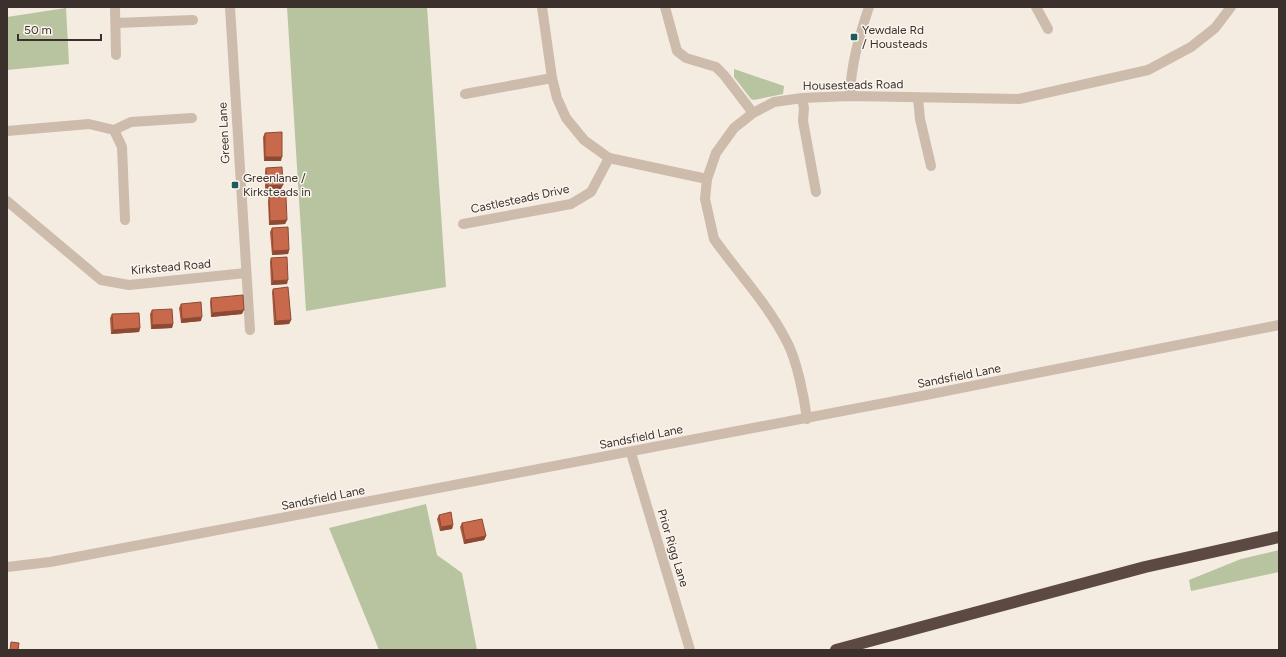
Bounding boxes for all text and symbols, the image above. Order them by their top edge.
scale bar [18,16,101,42]
text: 50 m [24,23,52,37]
place label: Yewdale Rd / Housteads [862,23,928,51]
marker: Yewdale Rd / Housteads [849,32,859,42]
street label: Housesteads Road [802,77,904,93]
street label: Green Lane [215,101,233,164]
place label: Greenlane / Kirksteads in [243,171,311,199]
marker: Greenlane / Kirksteads in [230,180,240,190]
street label: Castlesteads Drive [470,182,571,216]
street label: Kirkstead Road [130,257,212,277]
street label: Sandsfield Lane [916,361,1002,391]
street label: Sandsfield Lane [598,422,684,452]
street label: Sandsfield Lane [280,483,366,513]
street label: Prior Rigg Lane [655,507,692,589]

